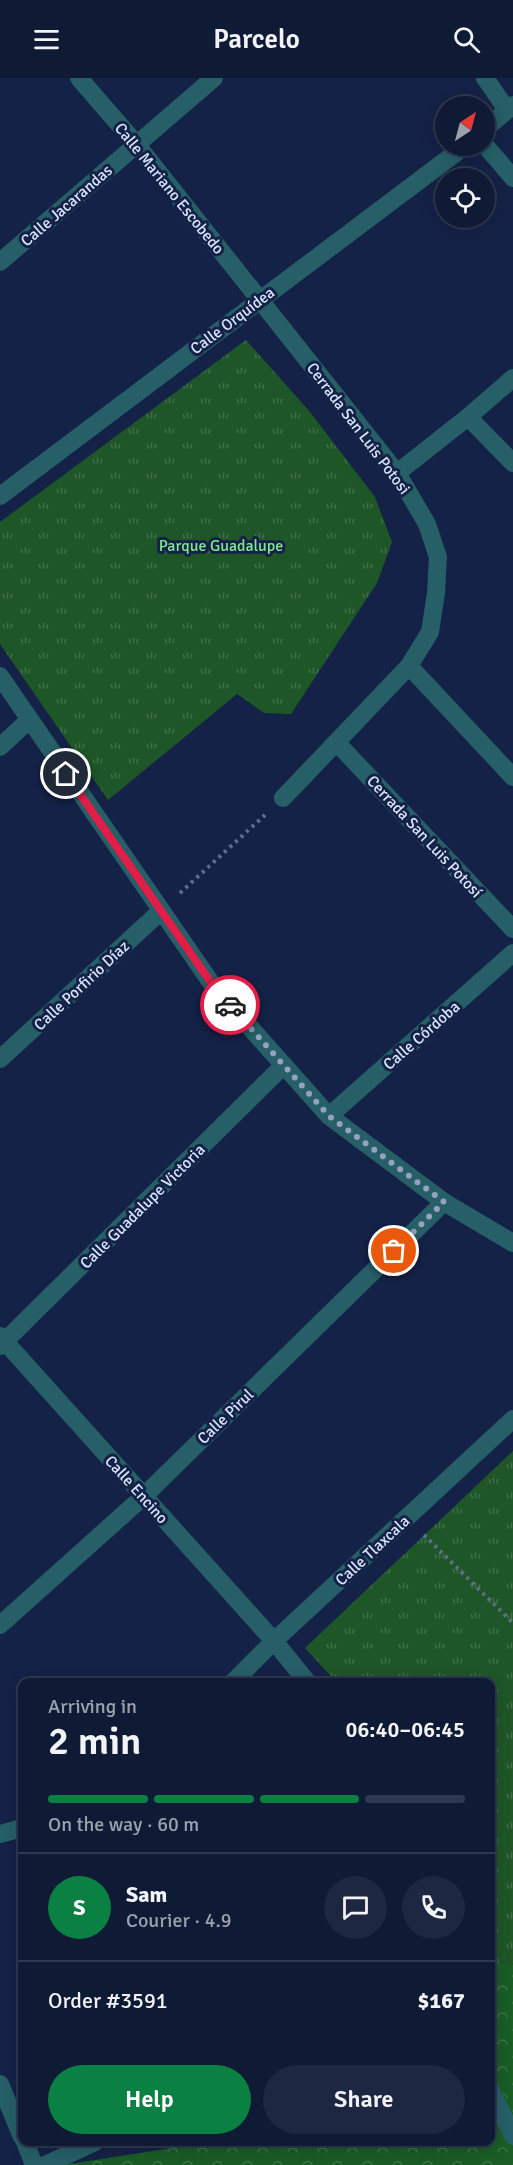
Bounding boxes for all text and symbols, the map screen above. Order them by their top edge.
icon: menu [30,23,63,56]
text: Parcelo [213,23,300,56]
icon: search [450,23,483,56]
north arrow [435,96,495,156]
map controls [435,96,495,228]
street label: Calle Mariano Escobedo [110,119,228,258]
street label: Calle Jacarandas [17,161,117,251]
button: locate [435,168,495,228]
street label: Calle Orquídea [186,283,279,359]
street label: Cerrada San Luis Potosi [302,359,414,499]
park label: Parque Guadalupe [159,536,283,556]
pin [40,748,91,799]
icon: home [49,757,82,790]
street label: Cerrada San Luis Potosí [362,771,487,903]
street label: Calle Porfirio Díaz [30,936,134,1035]
courier [200,975,260,1035]
icon: car [214,989,247,1022]
street label: Calle Córdoba [379,997,464,1075]
street label: Calle Guadalupe Victoria [76,1140,209,1273]
pin [368,1225,419,1276]
icon: bag [377,1234,410,1267]
street label: Calle Pirul [193,1385,258,1449]
street label: Calle Encino [100,1451,172,1528]
street label: Calle Tlaxcala [331,1511,414,1590]
text: Arriving in [48,1694,137,1719]
text: 06:40–06:45 [346,1716,465,1743]
text: 2 min [48,1717,141,1765]
text: On the way · 60 m [48,1812,199,1837]
button: chat [324,1876,387,1939]
button: phone [402,1876,465,1939]
text: Sam [126,1881,167,1908]
text: S [73,1894,86,1921]
text: Courier · 4.9 [126,1908,232,1933]
text: Order #3591 [48,1987,168,2014]
text: $167 [417,1987,465,2014]
button: Help [48,2065,251,2134]
button: Share [263,2065,465,2134]

